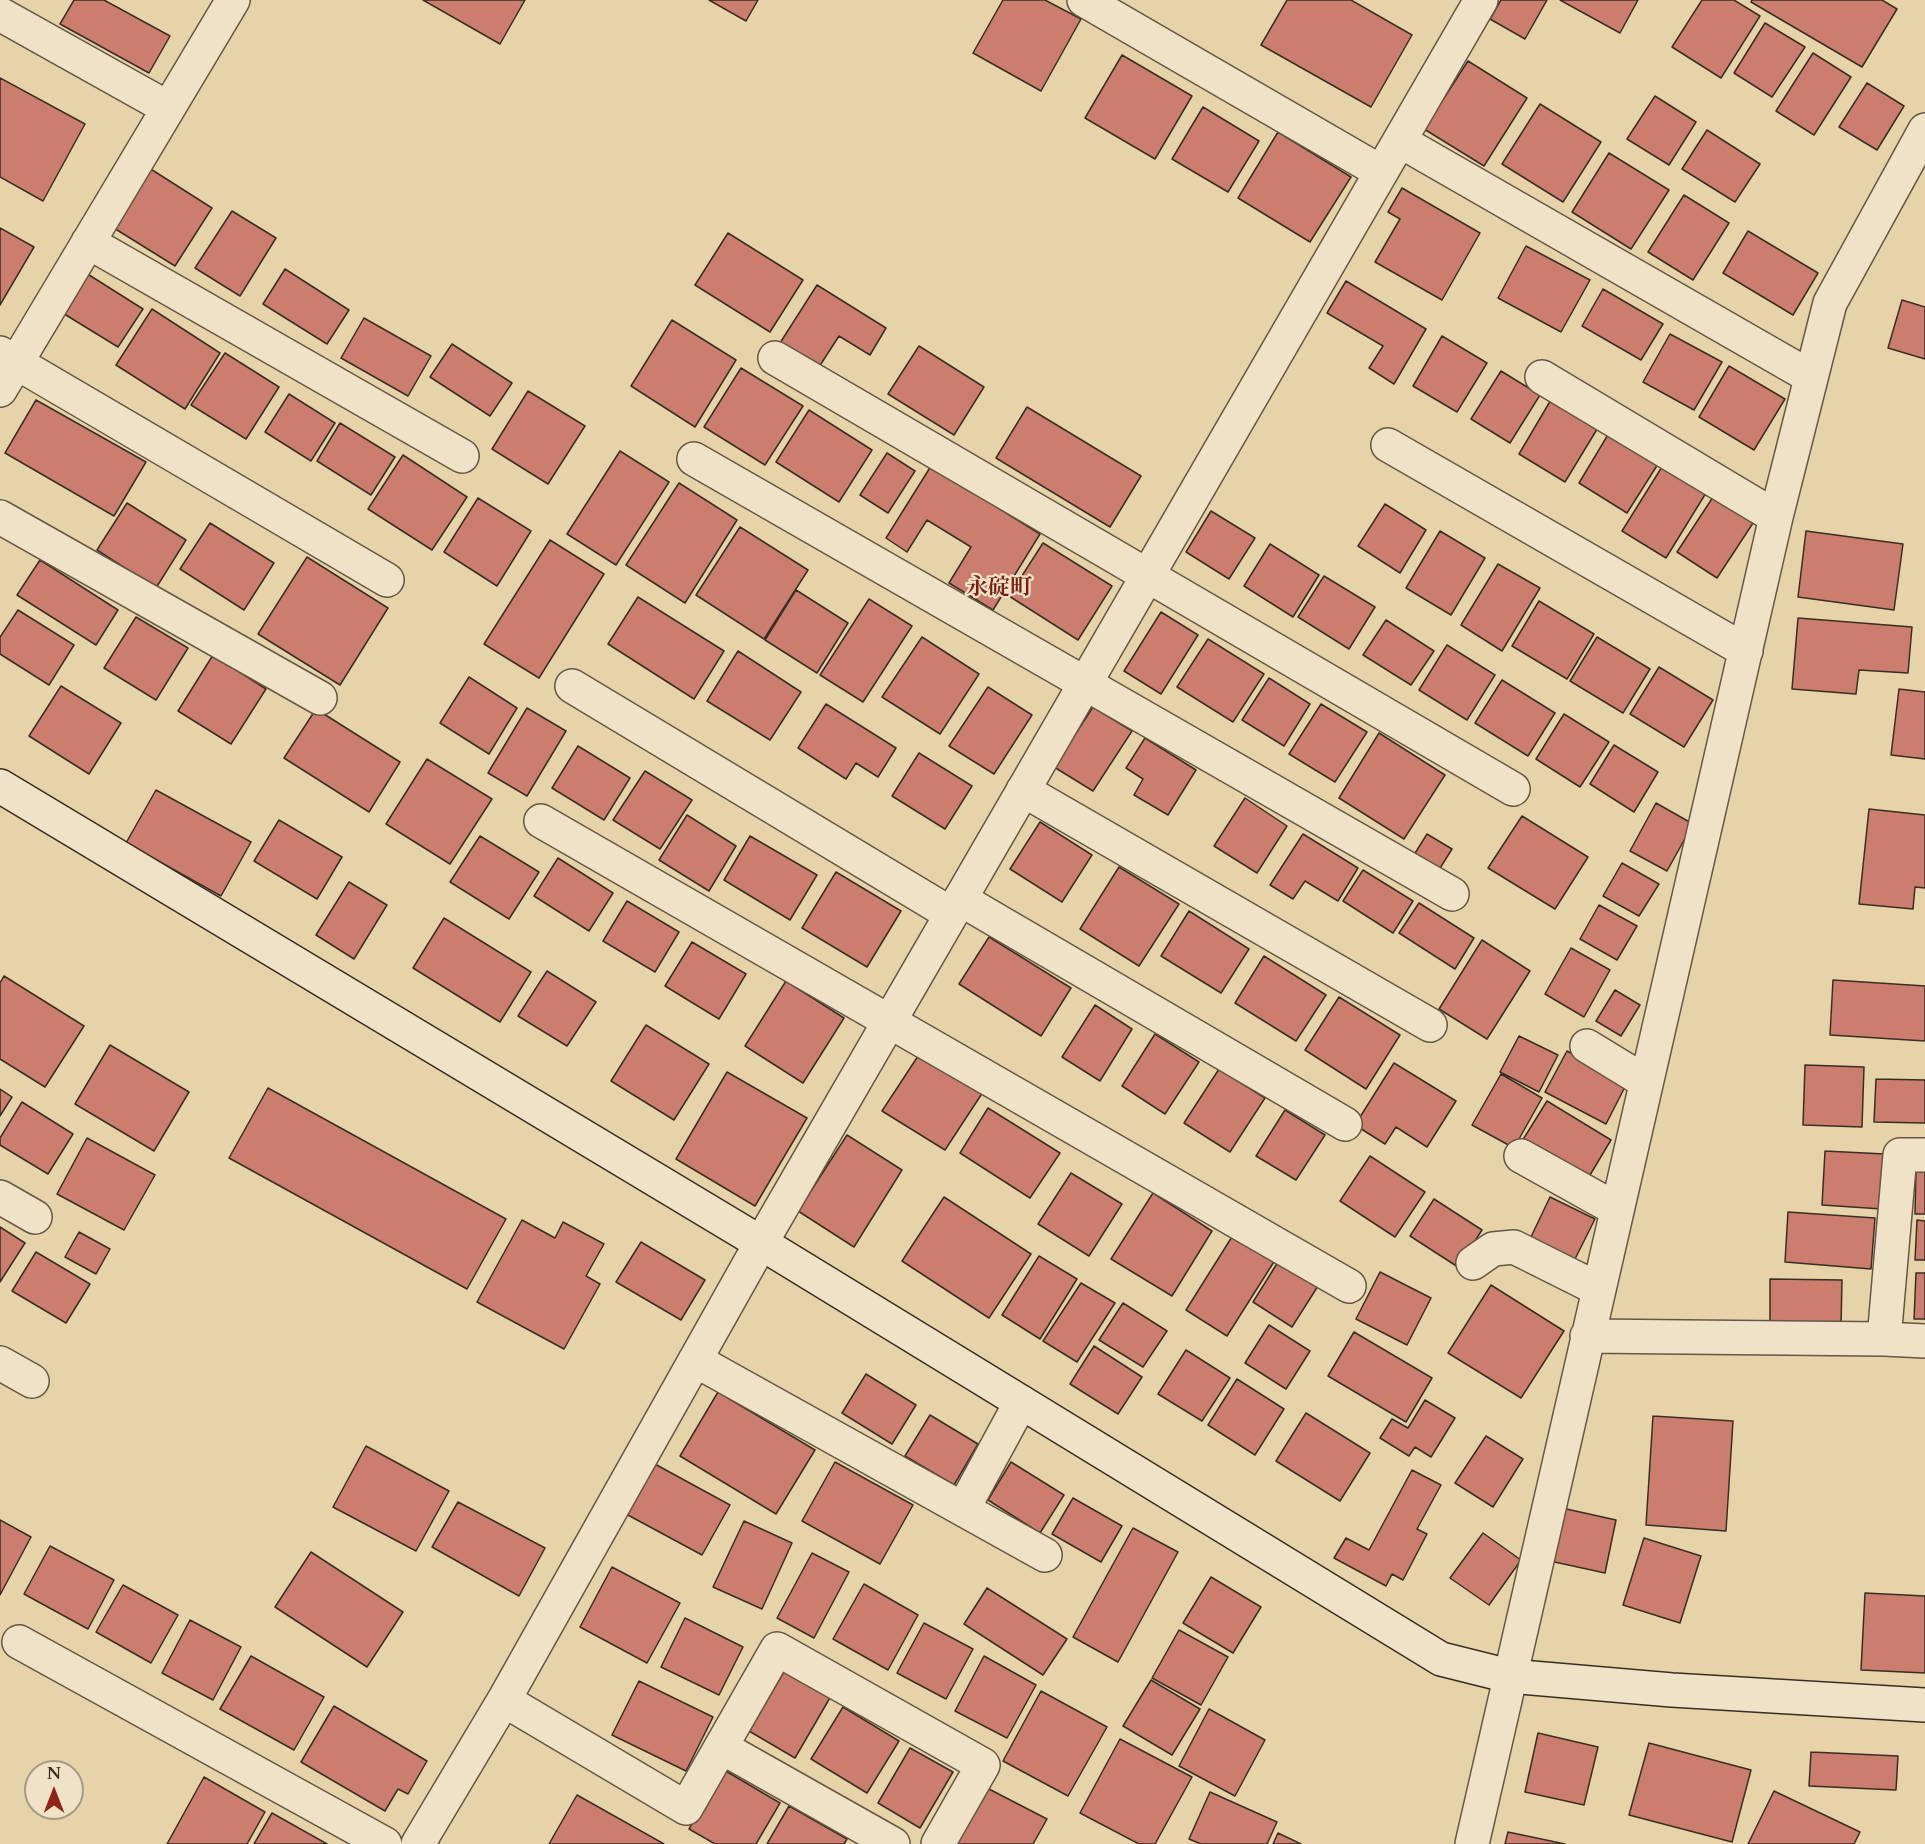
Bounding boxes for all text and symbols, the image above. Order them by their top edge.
district label: 永碇町 [966,576,1032,602]
north arrow [24,1760,84,1820]
text: N [47,1763,61,1785]

